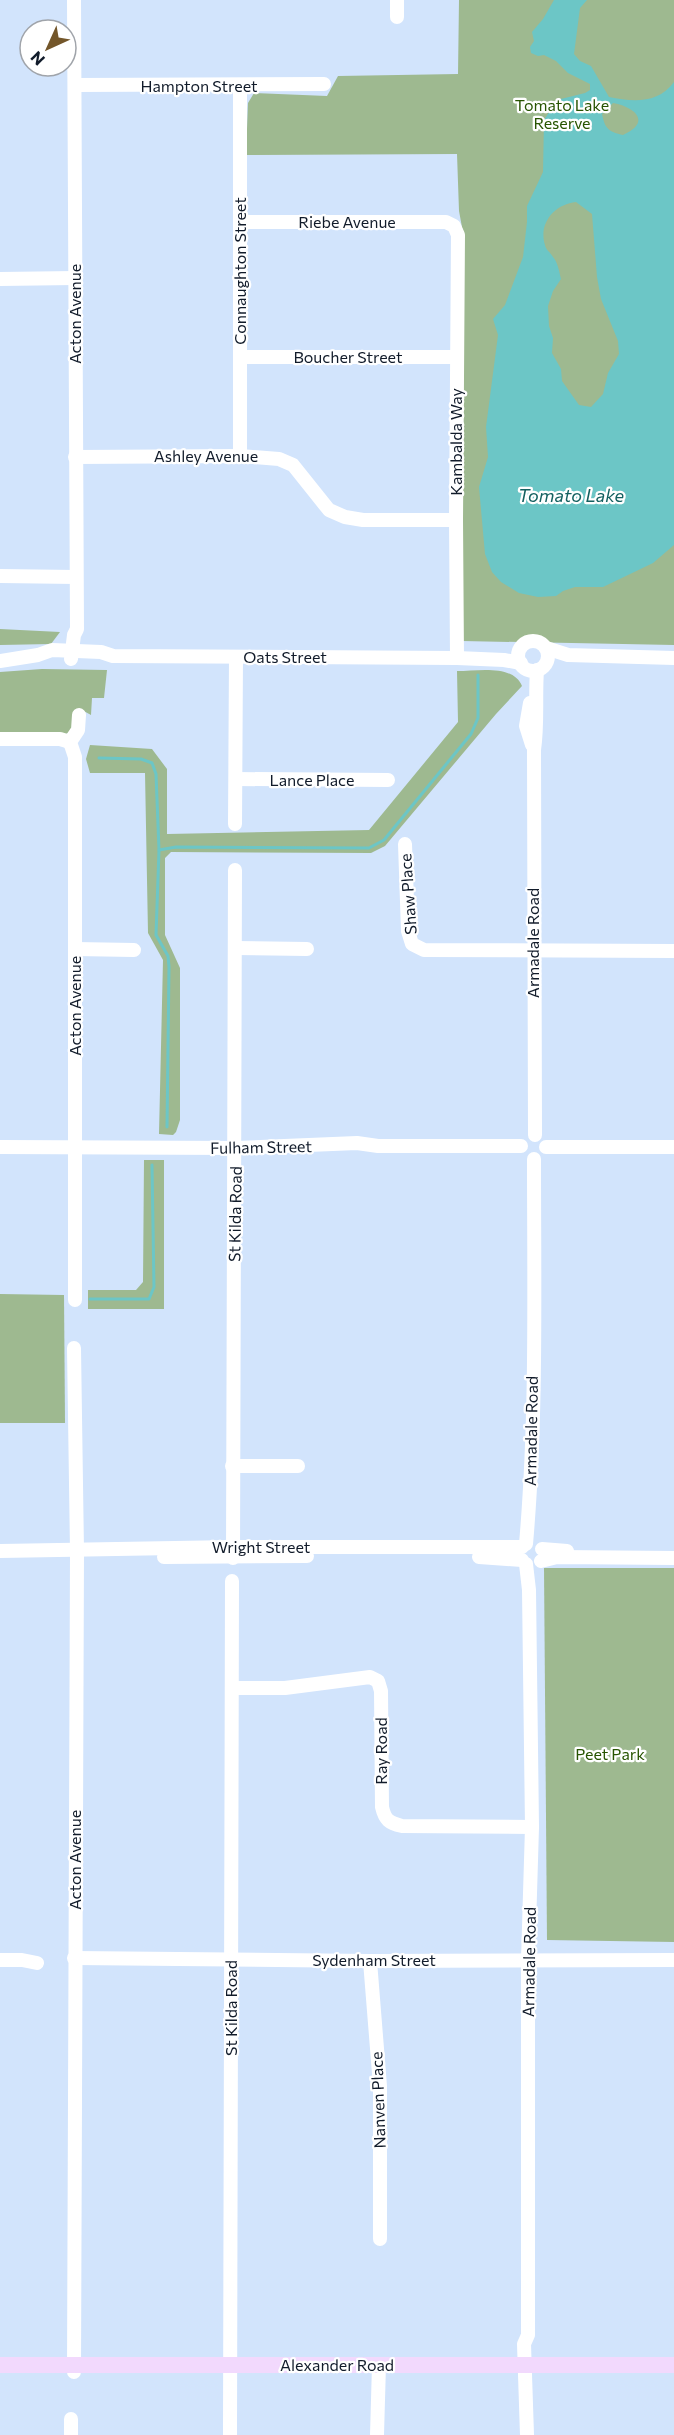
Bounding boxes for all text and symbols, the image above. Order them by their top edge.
north arrow [18,18,78,78]
text: N [26,48,48,70]
street label: Hampton Street [140,76,258,95]
park label: Tomato Lake Reserve [515,95,609,132]
street label: Connaughton Street [230,197,249,345]
street label: Riebe Avenue [298,212,396,231]
street label: Acton Avenue [65,264,84,364]
street label: Boucher Street [293,347,403,366]
street label: Kambalda Way [446,388,465,496]
street label: Ashley Avenue [154,446,258,465]
water label: Tomato Lake [518,484,625,506]
street label: Oats Street [243,647,327,666]
street label: Lance Place [270,770,354,789]
street label: Shaw Place [395,853,420,935]
street label: Armadale Road [523,888,542,998]
street label: Acton Avenue [65,956,84,1056]
street label: Fulham Street [210,1136,312,1157]
street label: St Kilda Road [224,1166,245,1262]
street label: Armadale Road [520,1376,541,1486]
street label: Wright Street [212,1537,311,1556]
street label: Ray Road [371,1717,390,1785]
park label: Peet Park [575,1744,645,1763]
street label: Acton Avenue [65,1810,84,1910]
street label: Armadale Road [518,1907,539,2017]
street label: Sydenham Street [312,1950,436,1969]
street label: St Kilda Road [221,1960,240,2056]
street label: Nanven Place [366,2051,389,2149]
street label: Alexander Road [280,2355,394,2374]

